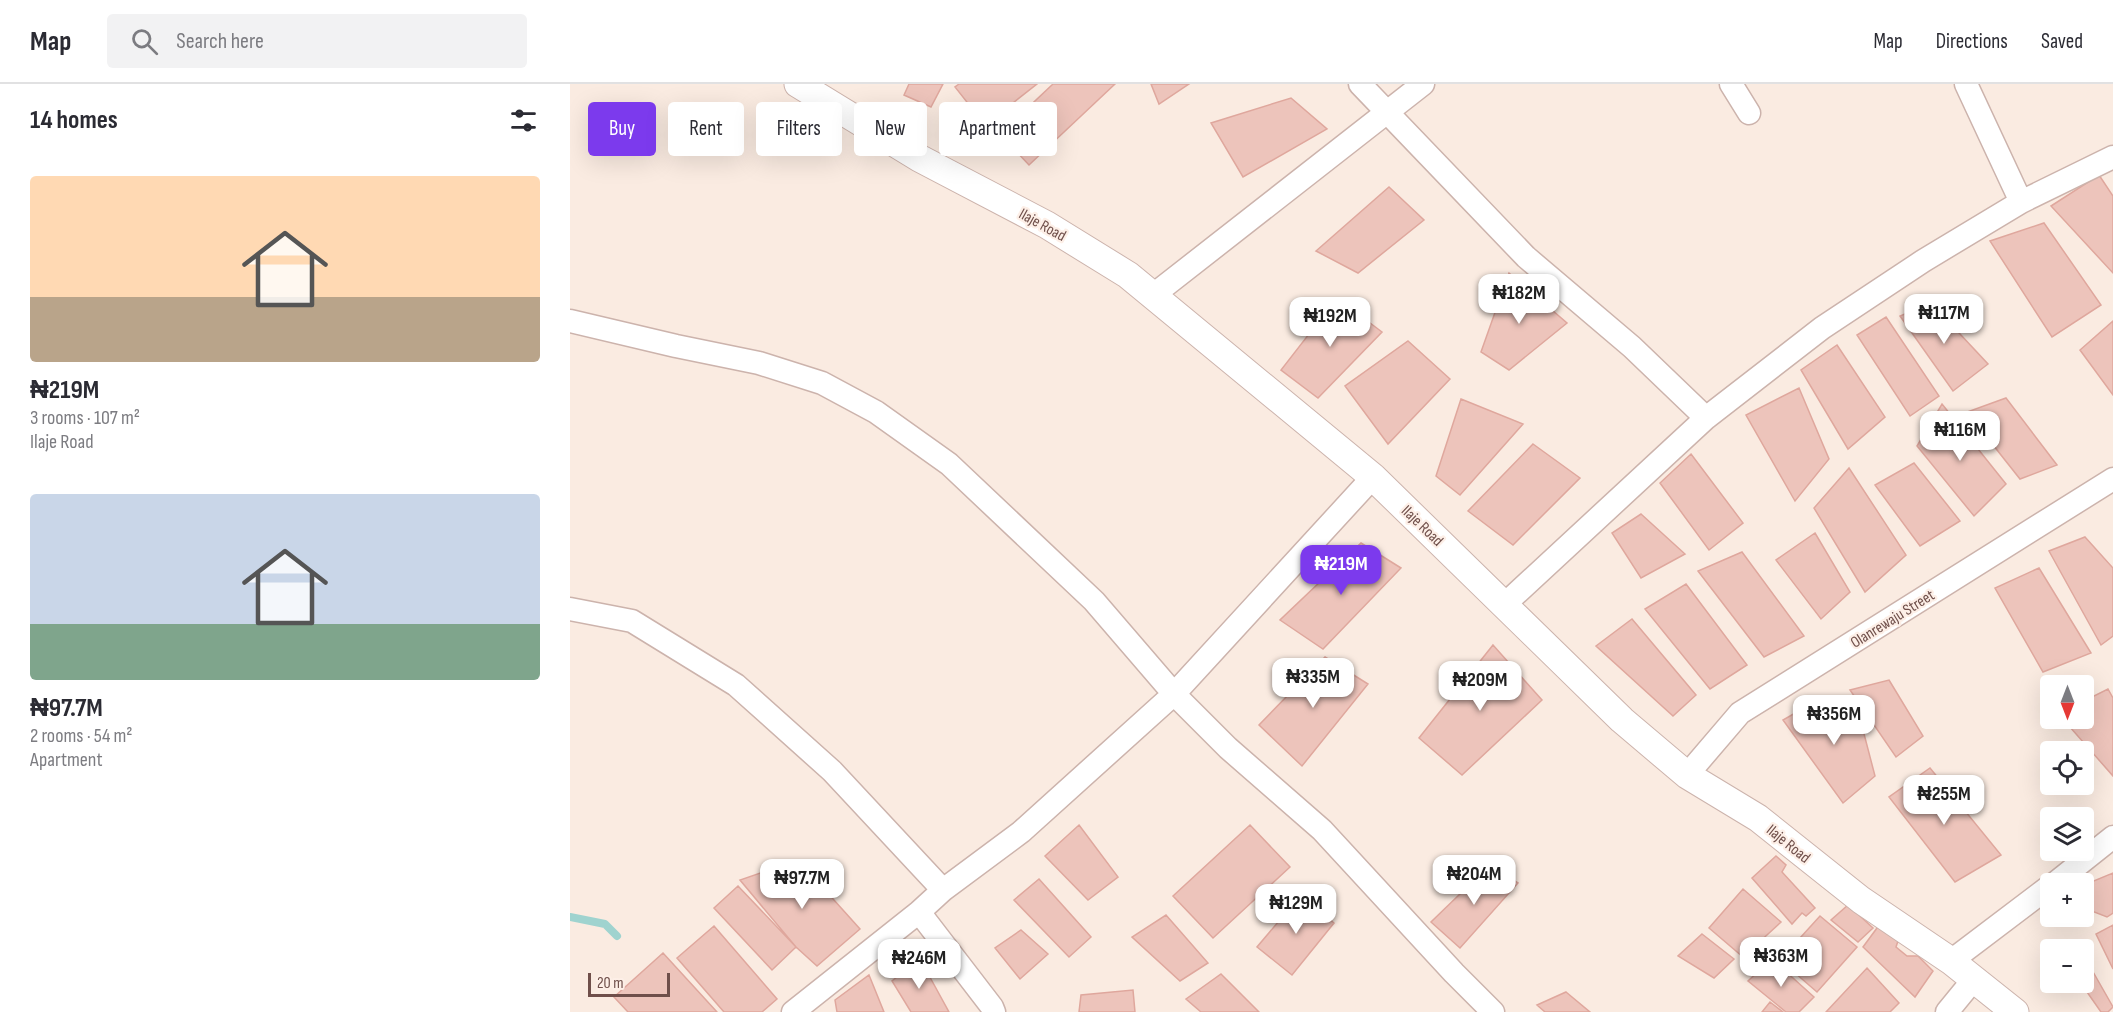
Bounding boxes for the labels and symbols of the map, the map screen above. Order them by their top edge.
street label: Ilaje Road [1015,205,1069,246]
pin: ₦182M [1477,274,1561,325]
pin: ₦117M [1902,294,1986,345]
pin: ₦192M [1288,297,1372,348]
pin: ₦116M [1918,411,2002,462]
street label: Ilaje Road [1397,502,1447,551]
pin: ₦219M [1299,545,1383,596]
street label: Olanrewaju Street [1847,586,1938,653]
pin: ₦335M [1271,658,1355,709]
pin: ₦209M [1438,661,1522,712]
north arrow [2040,675,2094,729]
pin: ₦356M [1792,695,1876,746]
pin: ₦255M [1902,775,1986,826]
street label: Ilaje Road [1762,821,1814,868]
pin: ₦204M [1432,855,1516,906]
pin: ₦97.7M [753,859,851,910]
pin: ₦129M [1254,884,1338,935]
pin: ₦363M [1739,937,1823,988]
pin: ₦246M [877,939,961,990]
scale bar [588,970,670,998]

